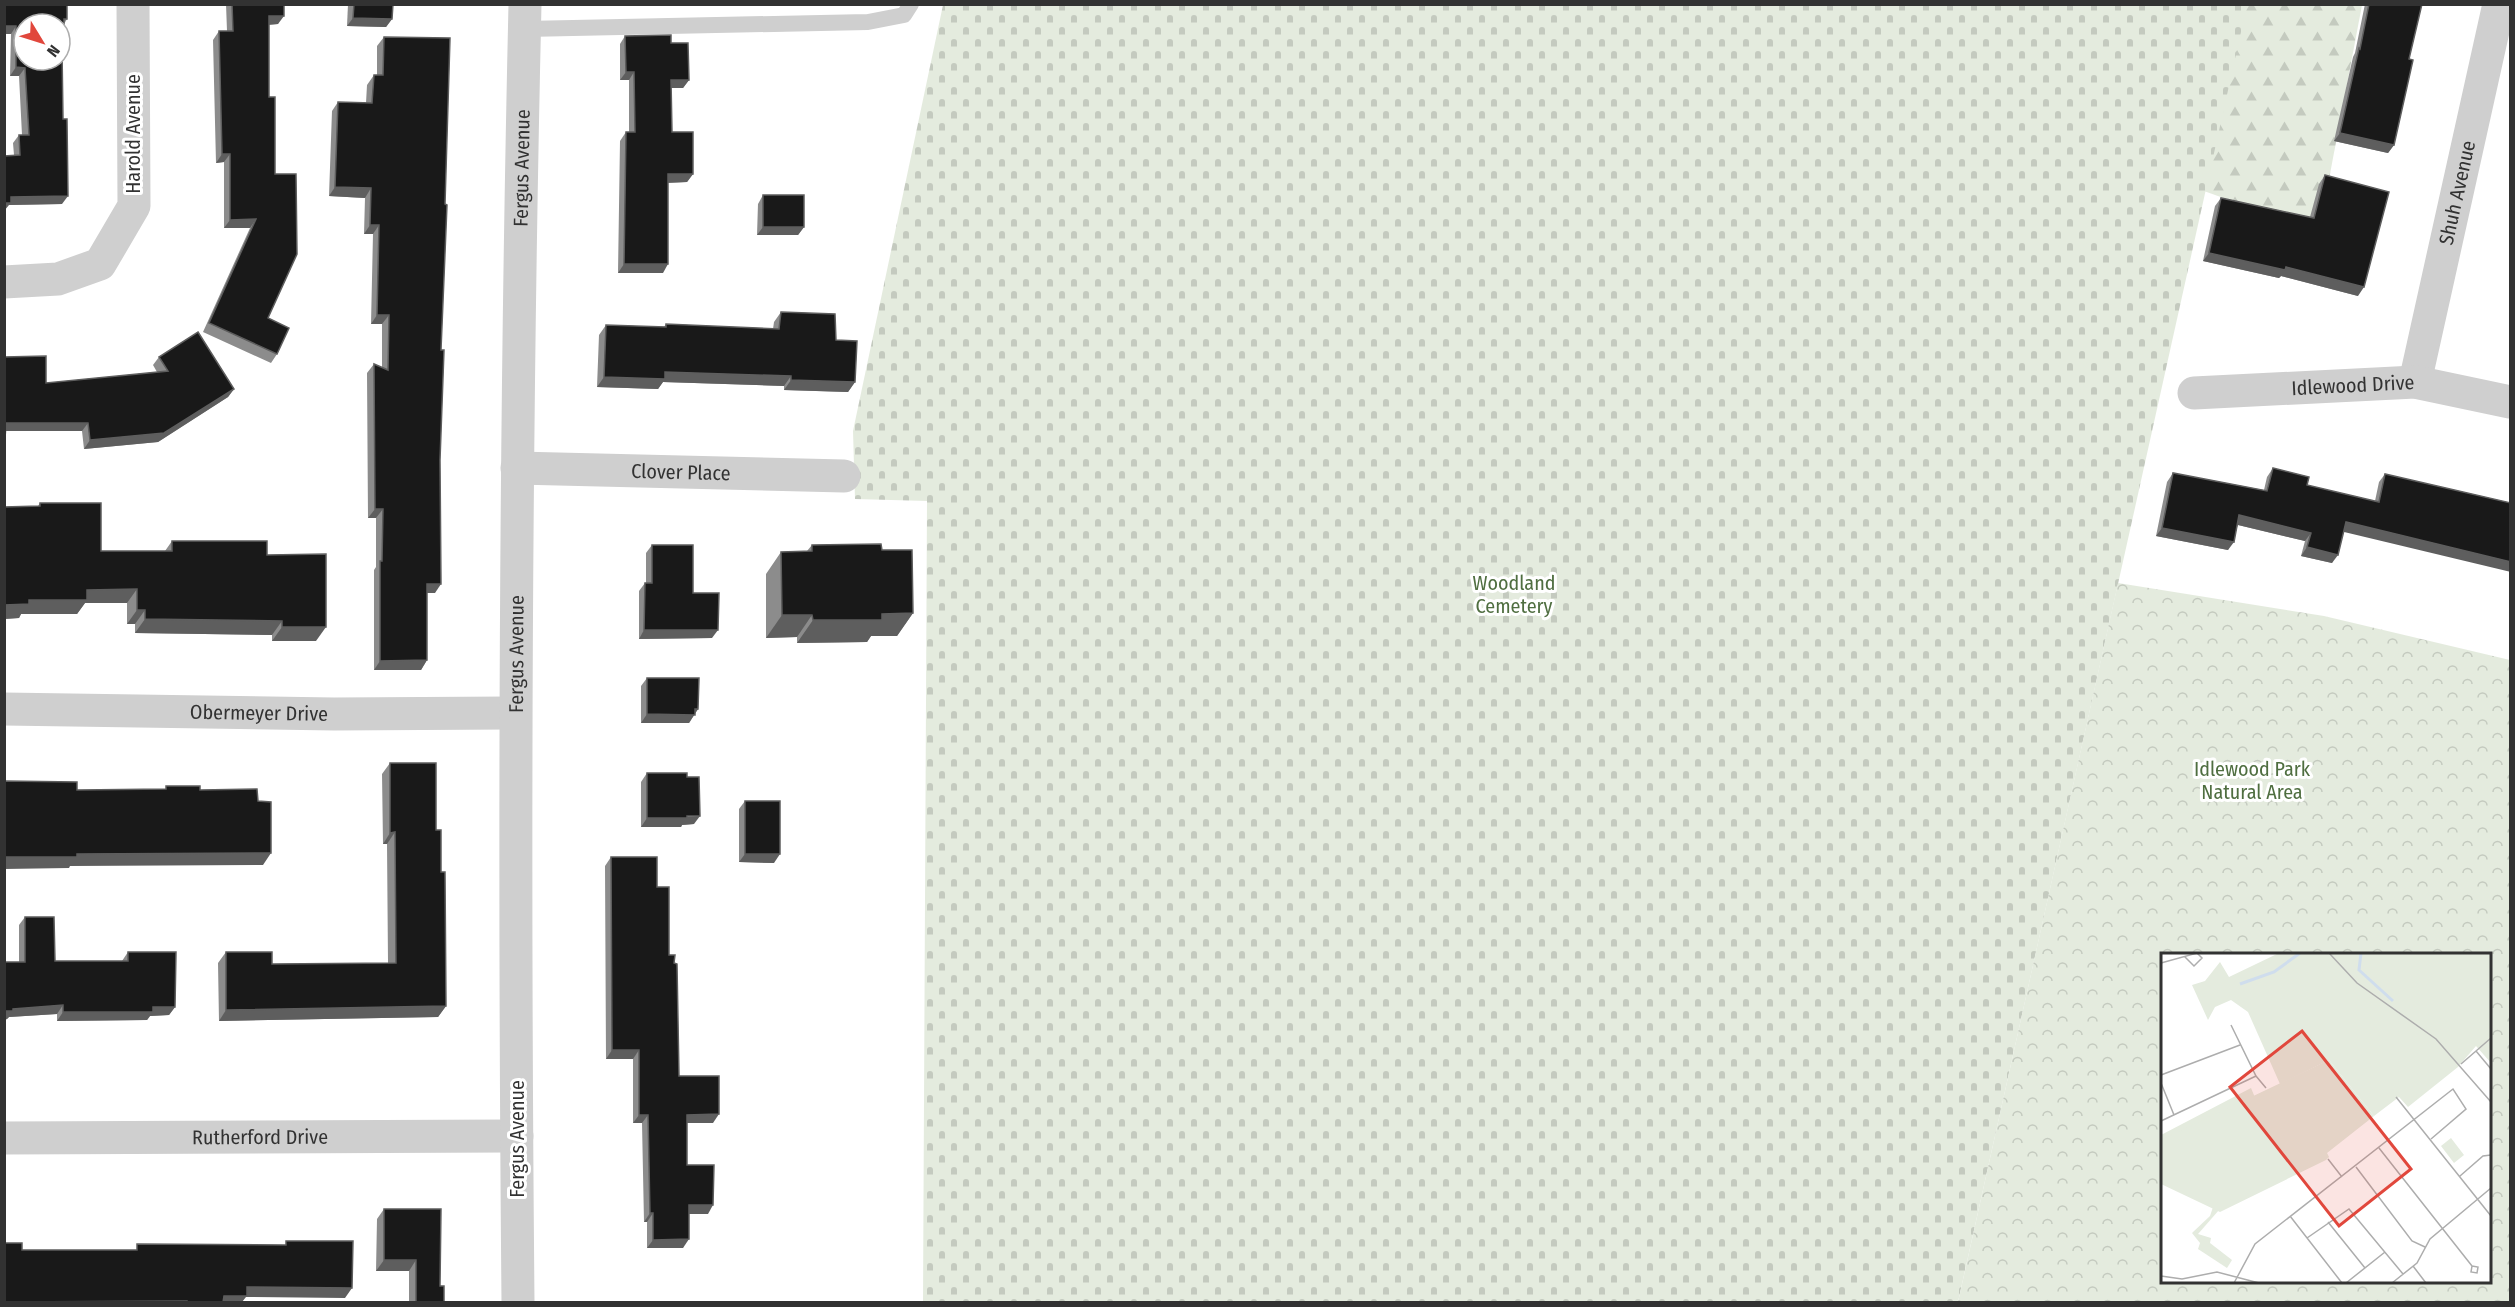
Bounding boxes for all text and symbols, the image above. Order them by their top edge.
north arrow [12,12,72,72]
text: N [43,41,64,61]
street label: Harold Avenue [121,74,145,194]
street label: Fergus Avenue [509,109,535,227]
street label: Shuh Avenue [2434,138,2480,247]
street label: Idlewood Drive [2291,370,2415,400]
street label: Clover Place [631,459,731,485]
park label: Woodland Cemetery [1473,571,1555,618]
street label: Fergus Avenue [504,595,529,713]
street label: Obermeyer Drive [190,700,328,726]
park label: Idlewood Park Natural Area [2194,757,2311,804]
inset map [2161,953,2491,1283]
street label: Fergus Avenue [505,1080,529,1198]
street label: Rutherford Drive [192,1125,328,1149]

